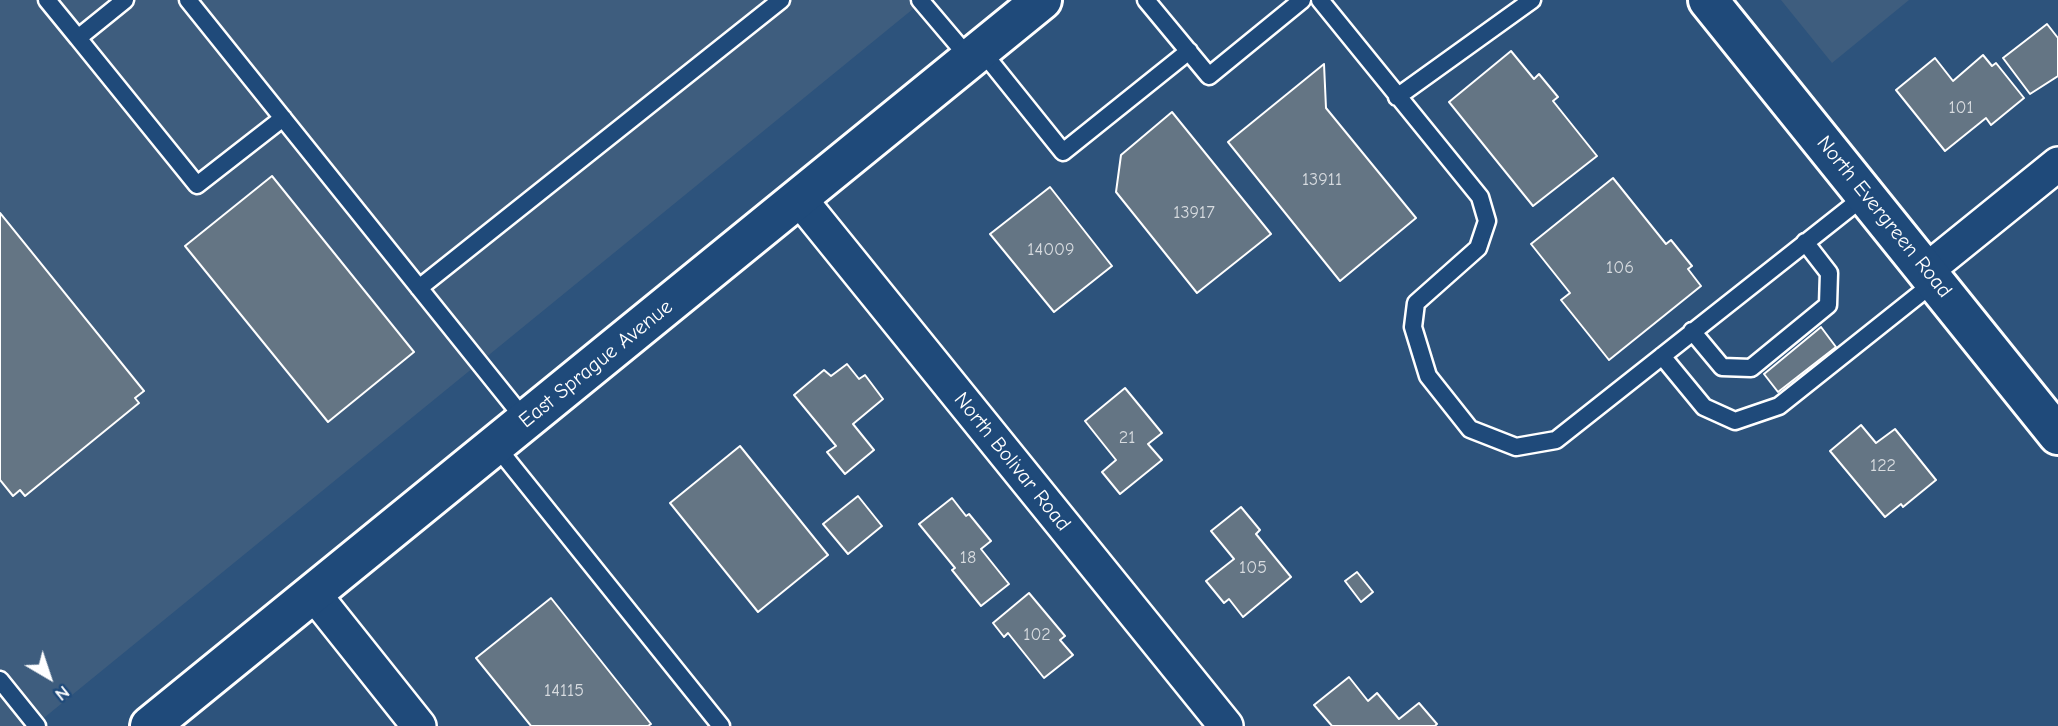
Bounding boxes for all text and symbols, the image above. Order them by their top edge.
house number: 101 [1948,97,1974,119]
street label: North Evergreen Road [1811,131,1957,303]
house number: 13911 [1302,169,1342,191]
house number: 13917 [1173,202,1215,224]
house number: 14009 [1027,239,1075,261]
house number: 106 [1606,257,1634,279]
street label: East Sprague Avenue [514,294,678,434]
street label: North Bolivar Road [948,388,1076,536]
house number: 21 [1119,427,1135,449]
house number: 122 [1870,455,1896,477]
house number: 18 [960,547,976,569]
house number: 105 [1239,557,1267,579]
house number: 102 [1023,624,1051,646]
north arrow [14,642,84,712]
house number: 14115 [544,680,584,702]
text: N [50,681,74,706]

